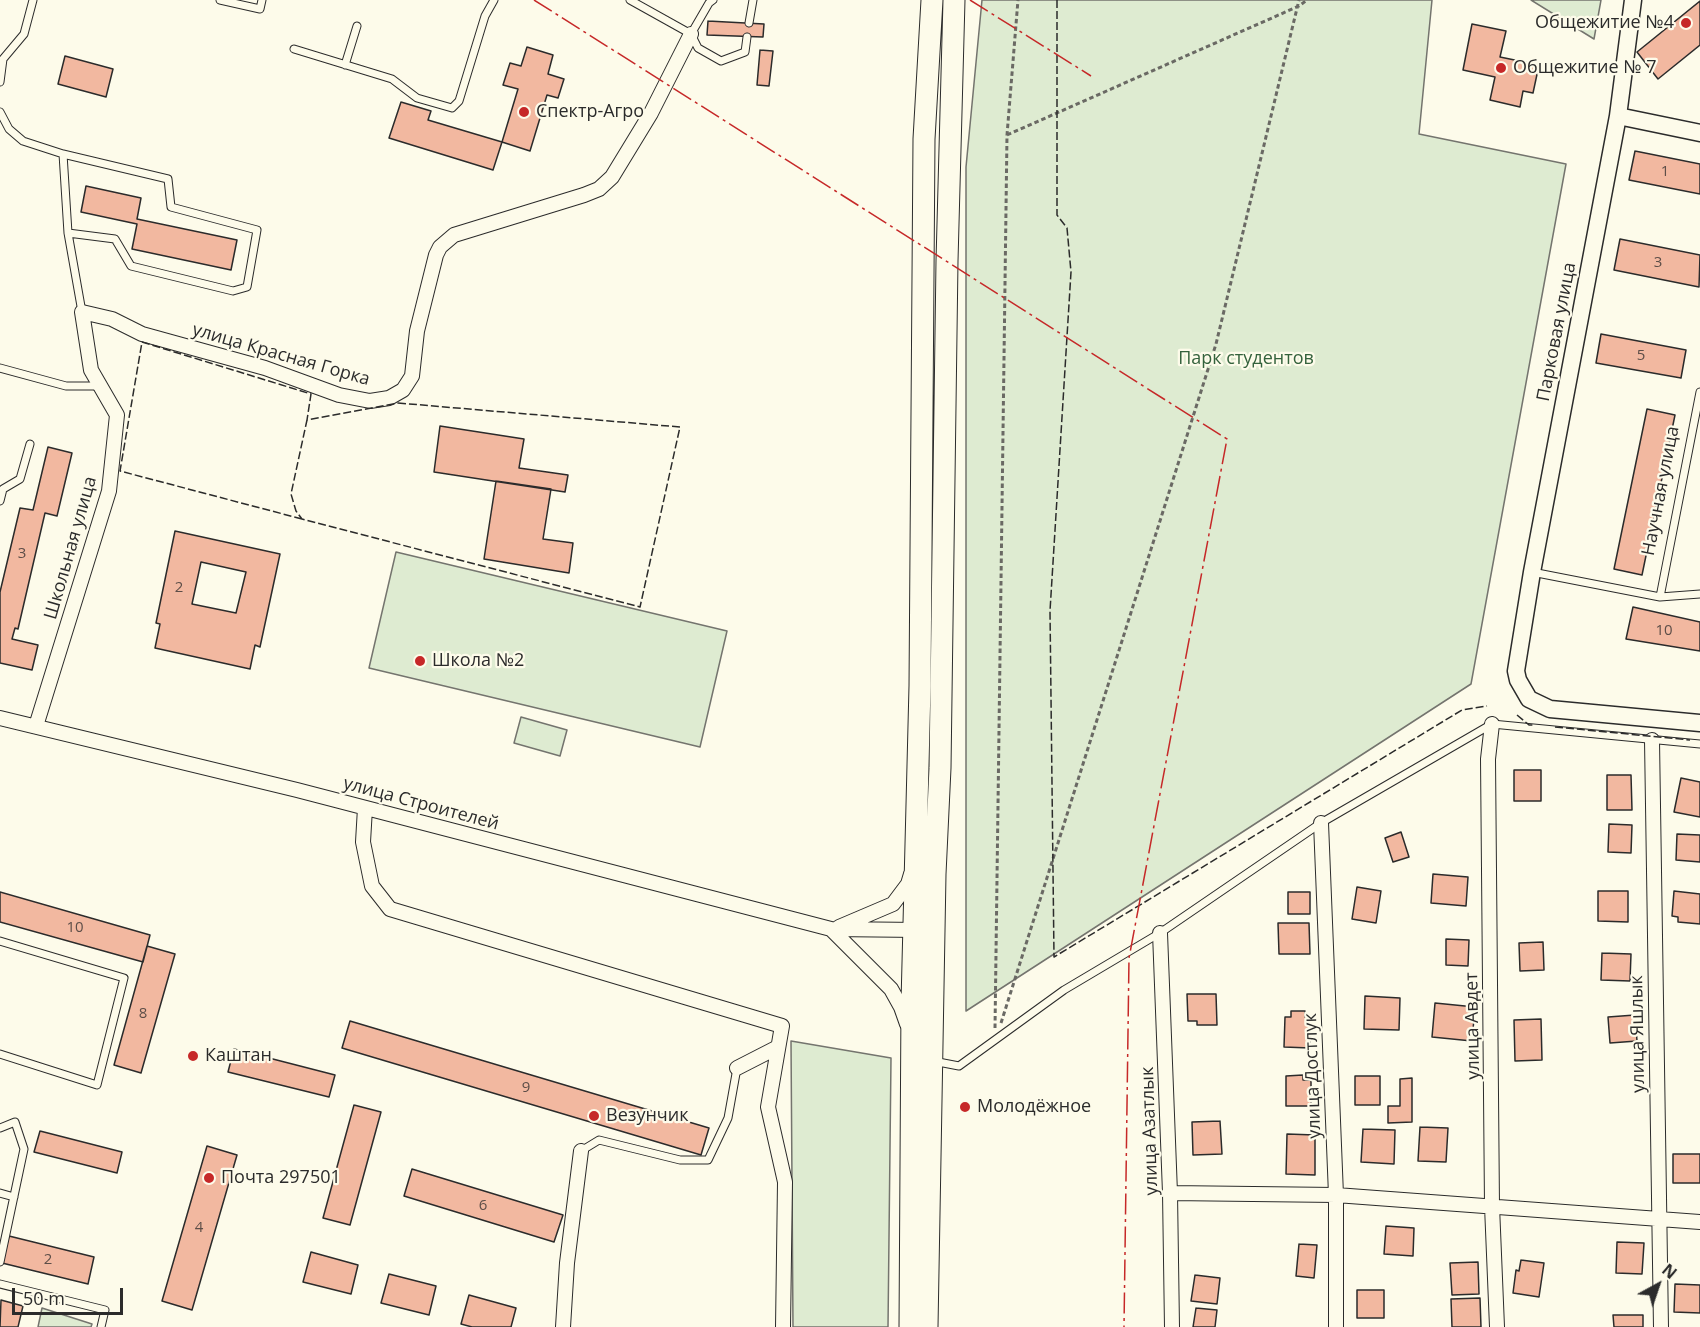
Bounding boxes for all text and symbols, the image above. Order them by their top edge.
place label: Общежитие №4 [1535,12,1674,34]
marker: Общежитие №4 [1679,16,1693,30]
place label: Общежитие № 7 [1513,57,1657,79]
marker: Общежитие № 7 [1494,61,1508,75]
place label: Спектр-Агро [536,101,644,123]
marker: Спектр-Агро [517,105,531,119]
house number: 1 [1661,163,1669,181]
house number: 3 [1654,254,1662,272]
street label: Парковая улица [1533,261,1581,403]
street label: улица Красная Горка [190,319,372,391]
house number: 5 [1637,347,1645,365]
park label: Парк студентов [1178,348,1314,370]
street label: Научная улица [1638,425,1684,557]
street label: Школьная улица [40,474,102,622]
house number: 3 [18,545,26,563]
house number: 2 [175,579,183,597]
house number: 10 [1655,622,1673,640]
place label: Школа №2 [432,650,524,672]
marker: Школа №2 [413,654,427,668]
street label: улица Строителей [341,773,501,835]
house number: 10 [66,919,84,937]
street label: улица Авдет [1461,972,1485,1080]
street label: улица Яшлык [1626,975,1650,1093]
house number: 8 [139,1005,147,1023]
street label: улица Достлук [1300,1013,1326,1139]
place label: Каштан [205,1045,272,1067]
marker: Каштан [186,1049,200,1063]
street label: улица Азатлык [1137,1066,1163,1196]
house number: 9 [522,1079,530,1097]
place label: Молодёжное [977,1096,1091,1118]
marker: Молодёжное [958,1100,972,1114]
place label: Везунчик [606,1105,689,1127]
marker: Везунчик [587,1109,601,1123]
place label: Почта 297501 [221,1167,341,1189]
marker: Почта 297501 [202,1171,216,1185]
house number: 6 [479,1197,487,1215]
house number: 4 [195,1219,203,1237]
house number: 2 [44,1251,52,1269]
north arrow [1628,1255,1688,1315]
text: N [1658,1259,1682,1284]
scale bar [15,1276,126,1314]
text: 50 m [23,1286,65,1310]

